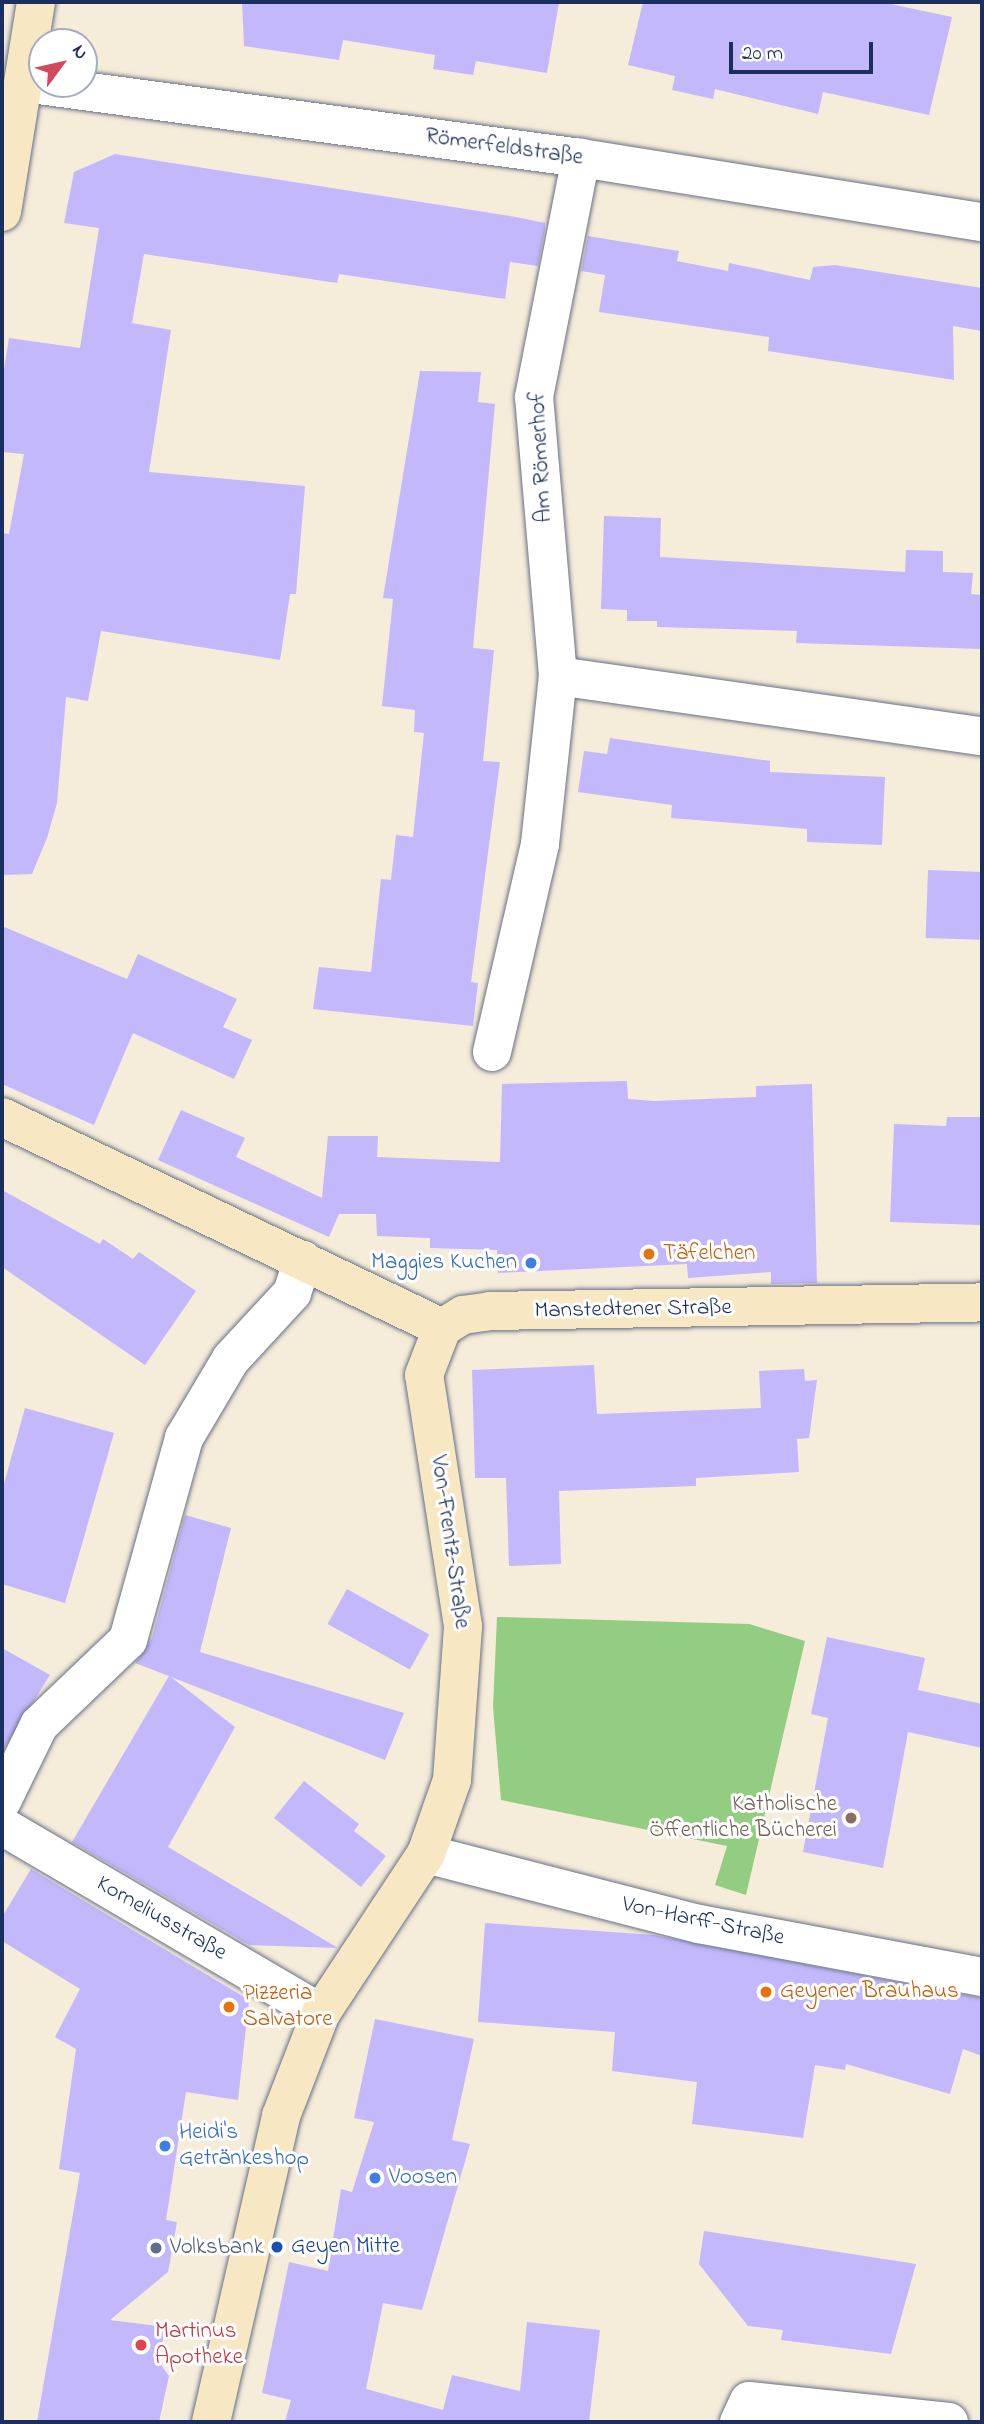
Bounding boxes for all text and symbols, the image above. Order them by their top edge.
north arrow [28,28,98,98]
scale bar [732,28,876,72]
text: 20 m [742,39,783,69]
text: N [65,40,94,65]
street label: Römerfeldstraße [423,123,585,173]
street label: Am Römerhof [525,391,559,523]
place label: Täfelchen [663,1240,755,1268]
marker: Täfelchen [641,1246,657,1262]
place label: Maggies Kuchen [371,1249,517,1277]
marker: Maggies Kuchen [523,1255,539,1271]
street label: Manstedtener Straße [534,1294,732,1326]
street label: Von-Frentz-Straße [423,1453,475,1631]
place label: Katholische Öffentliche Bücherei [649,1791,837,1845]
marker: Katholische Öffentliche Bücherei [843,1810,859,1826]
street label: Korneliusstraße [91,1871,231,1967]
street label: Von-Harff-Straße [619,1891,787,1953]
place label: Geyener Brauhaus [780,1978,959,2006]
place label: Pizzeria Salvatore [243,1980,332,2034]
marker: Geyener Brauhaus [758,1984,774,2000]
marker: Pizzeria Salvatore [221,1999,237,2015]
place label: Heidi's Getränkeshop [179,2119,309,2173]
marker: Heidi's Getränkeshop [157,2138,173,2154]
place label: Voosen [389,2164,457,2192]
marker: Voosen [367,2170,383,2186]
place label: Geyen Mitte [291,2233,400,2261]
place label: Volksbank [170,2234,264,2262]
marker: Geyen Mitte [269,2239,285,2255]
marker: Volksbank [148,2240,164,2256]
place label: Martinus Apotheke [155,2318,243,2372]
marker: Martinus Apotheke [133,2337,149,2353]

